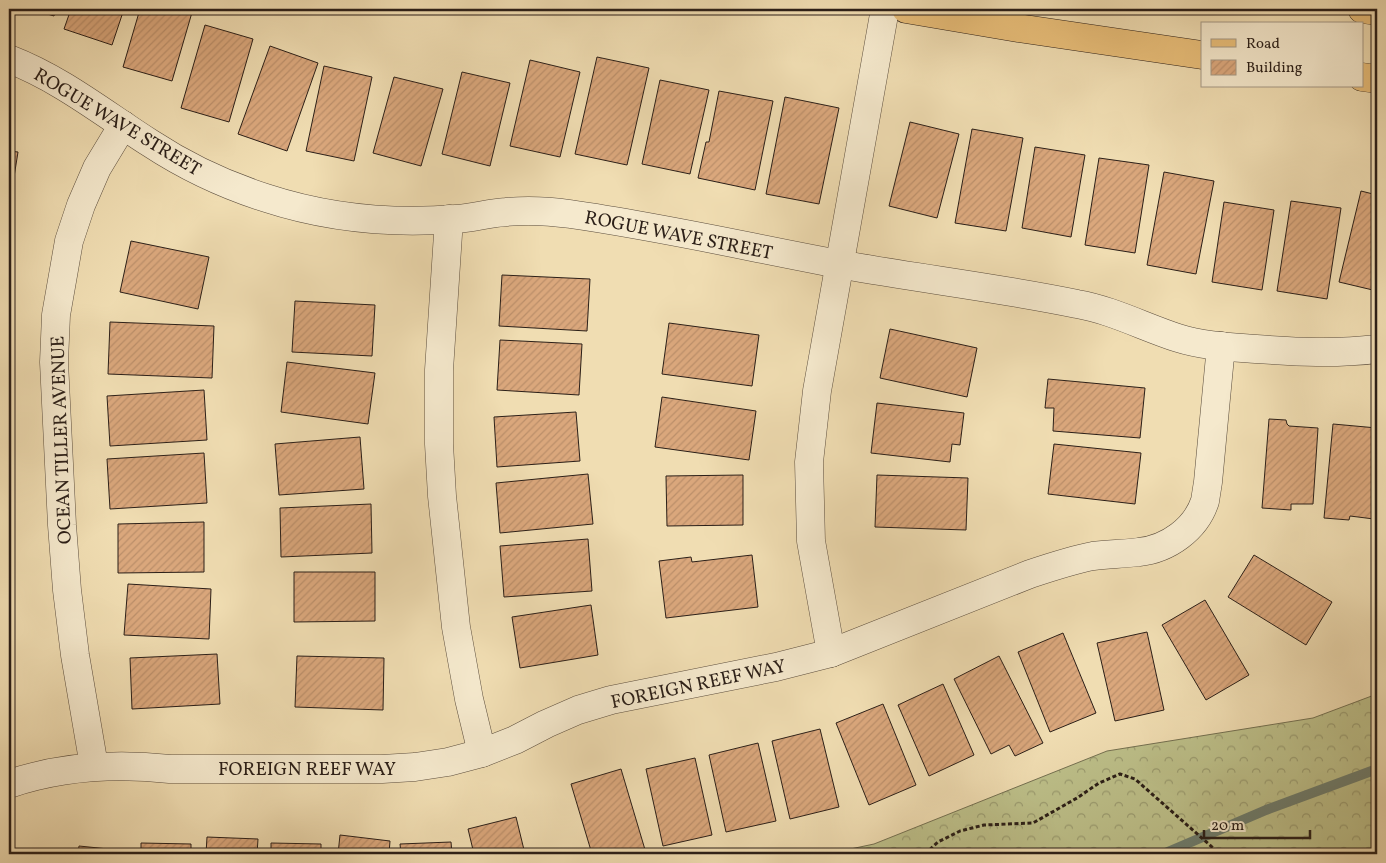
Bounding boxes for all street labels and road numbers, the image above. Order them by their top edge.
street label: ROGUE WAVE STREET [28,62,206,183]
street label: ROGUE WAVE STREET [582,205,775,267]
street label: OCEAN TILLER AVENUE [45,335,79,545]
street label: FOREIGN REEF WAY [609,654,788,716]
street label: FOREIGN REEF WAY [218,757,396,783]

